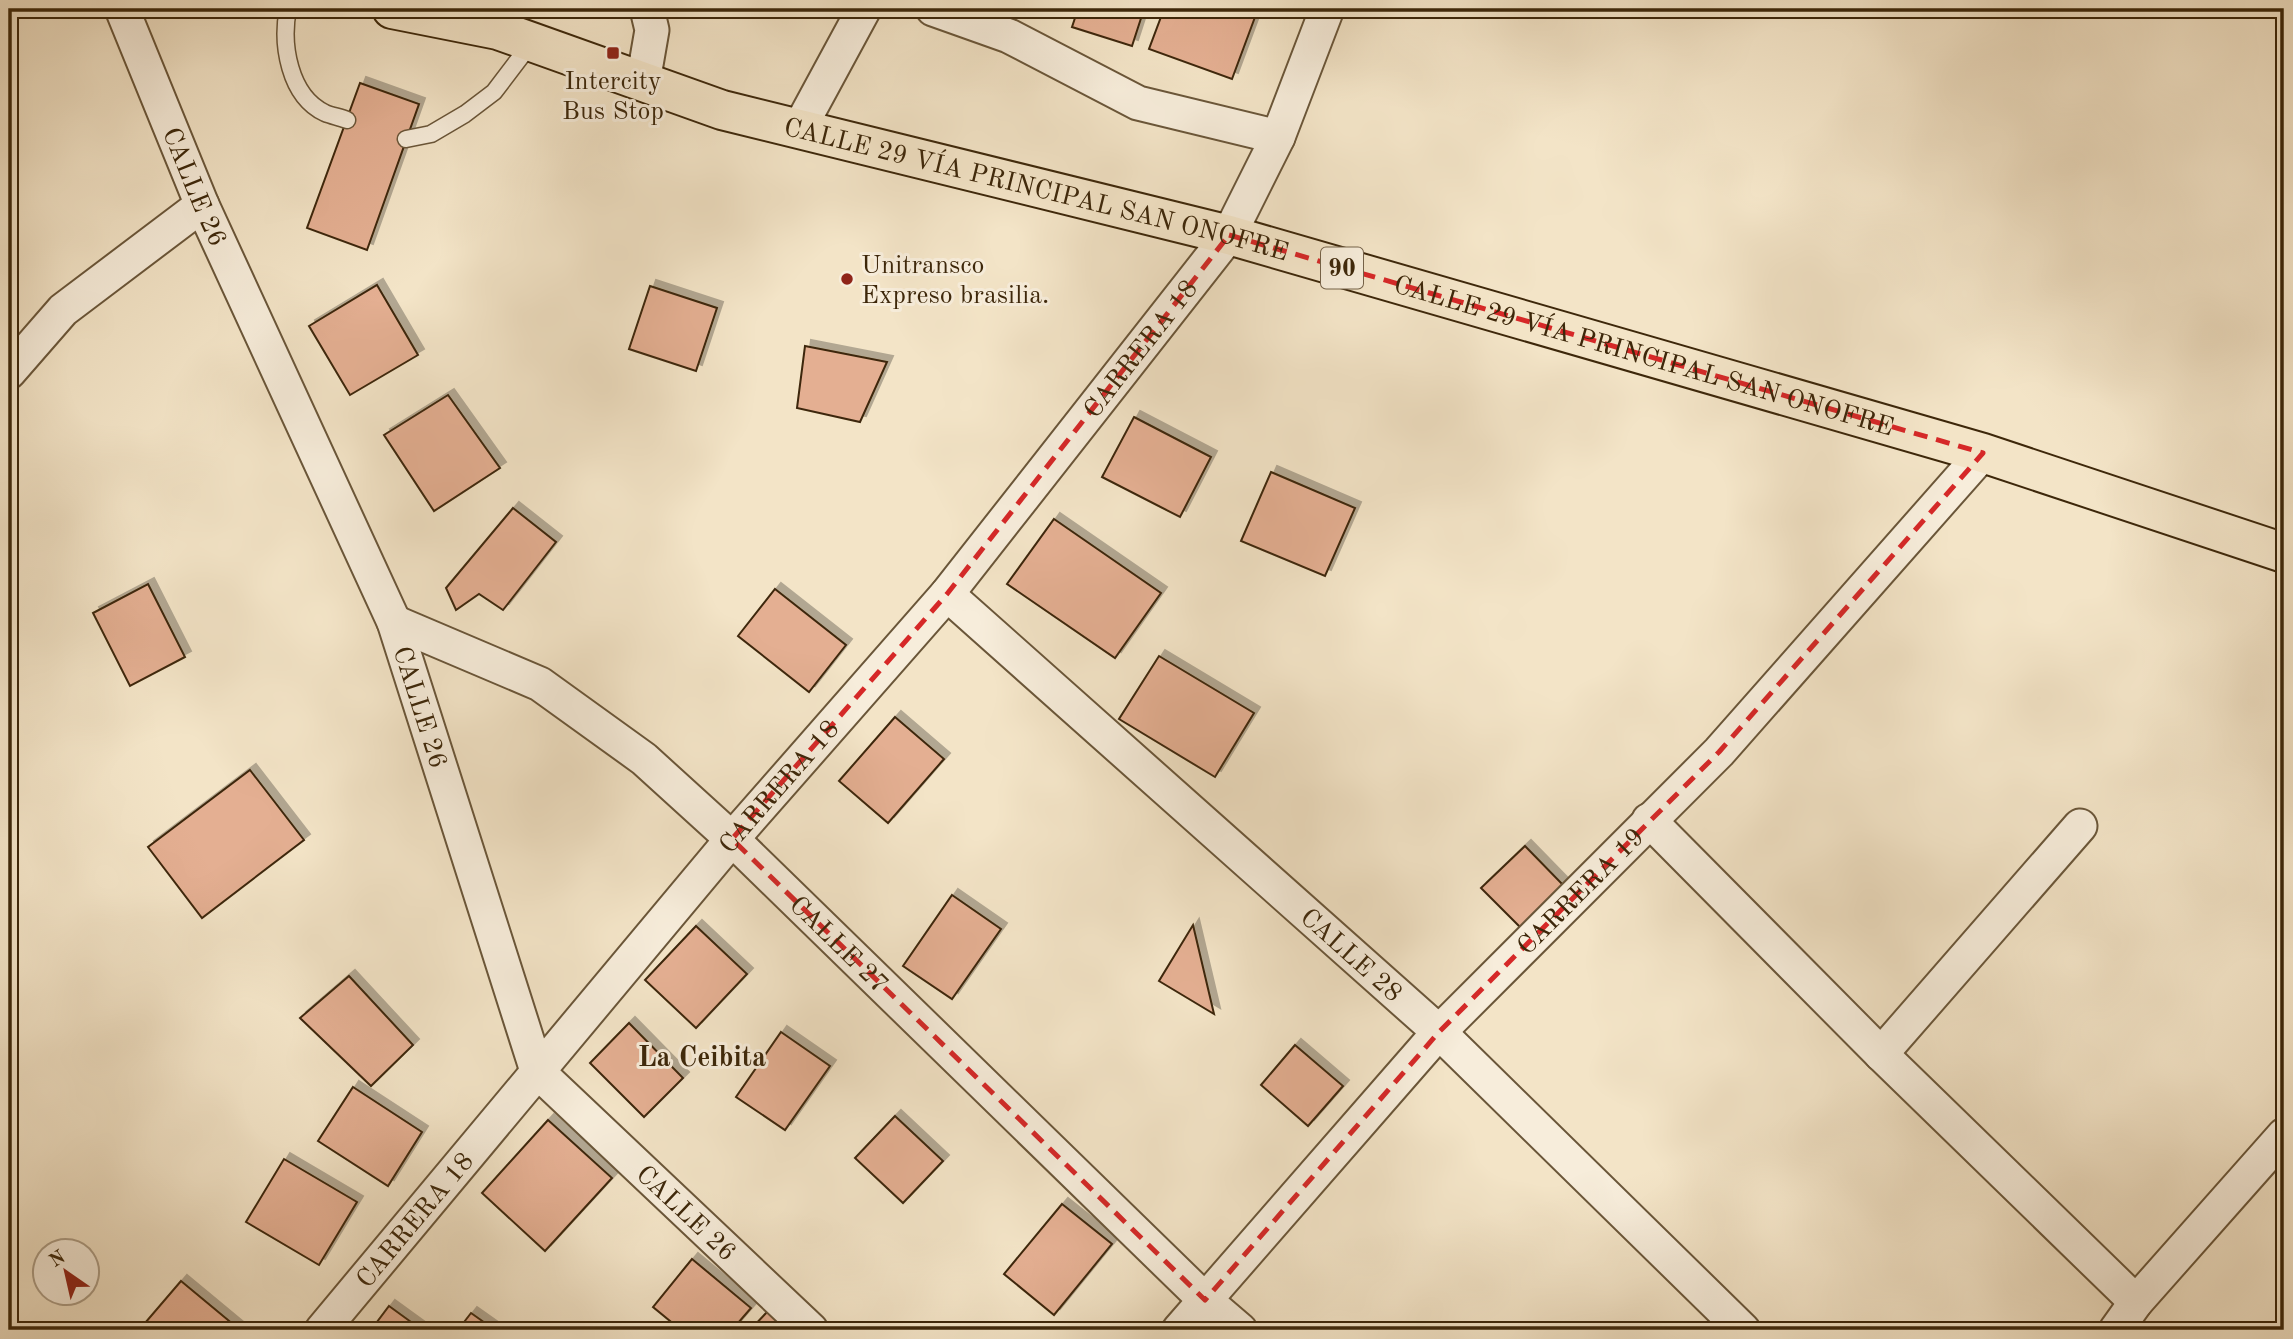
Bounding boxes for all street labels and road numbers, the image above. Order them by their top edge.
street label: CALLE 29 VÍA PRINCIPAL SAN ONOFRE [781,115,1291,266]
street label: CALLE 26 [157,124,230,251]
road number: 90 [1321,247,1363,288]
street label: CALLE 29 VÍA PRINCIPAL SAN ONOFRE [1390,272,1896,441]
street label: CARRERA 18 [1080,276,1203,423]
street label: CALLE 26 [388,644,451,772]
street label: CARRERA 18 [715,716,845,859]
street label: CARRERA 19 [1513,824,1650,961]
street label: CALLE 27 [784,892,892,999]
street label: CALLE 28 [1295,904,1406,1008]
street label: CARRERA 18 [352,1148,479,1293]
street label: CALLE 26 [631,1161,740,1267]

